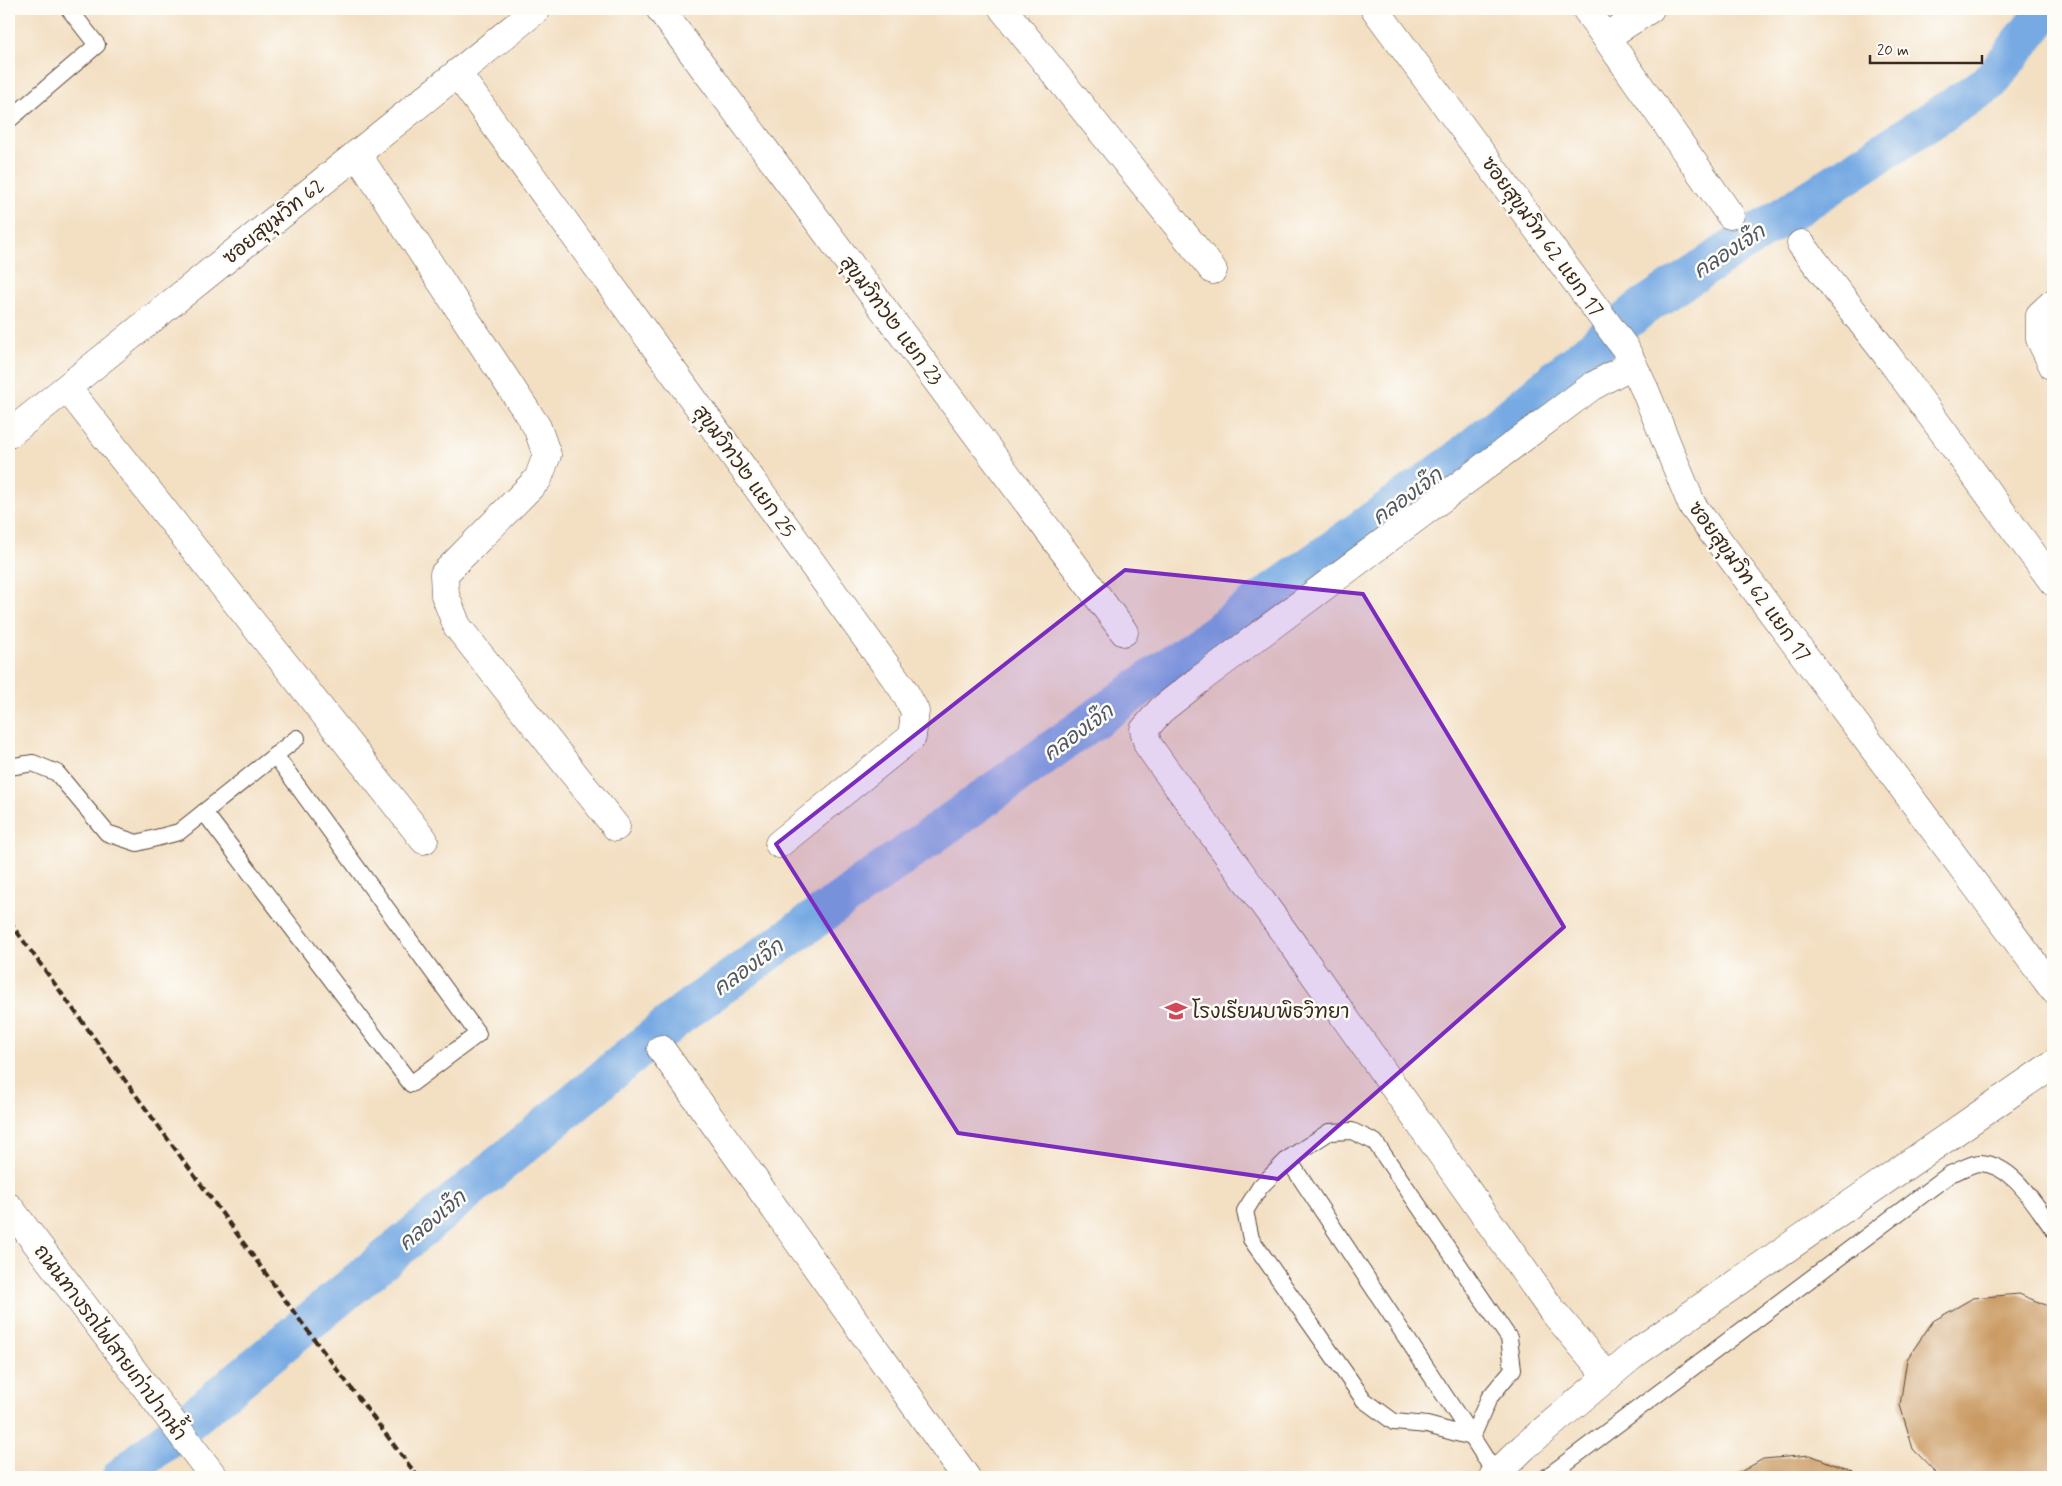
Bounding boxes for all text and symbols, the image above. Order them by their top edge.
scale bar [1870,32,1982,64]
text: 20 m [1877,41,1909,61]
street label: ซอยสุขุมวิท 62 แยก 17 [1474,151,1609,323]
street label: ซอยสุขุมวิท 62 [218,173,331,272]
water label: คลองเจ๊ก [1688,217,1772,285]
street label: สุขุมวิท๖๒ แยก 23 [832,251,948,392]
street label: สุขุมวิท๖๒ แยก 25 [686,400,801,544]
water label: คลองเจ๊ก [1367,461,1450,532]
street label: ซอยสุขุมวิท 62 แยก 17 [1681,496,1816,668]
water label: คลองเจ๊ก [1038,697,1121,768]
water label: คลองเจ๊ก [708,932,791,1003]
school or university icon: โรงเรียนบพิธวิทยา [1163,998,1189,1024]
place label: โรงเรียนบพิธวิทยา [1192,998,1350,1026]
water label: คลองเจ๊ก [393,1183,474,1257]
street label: ถนนทางรถไฟสายเก่าปากน้ำ [27,1235,198,1447]

